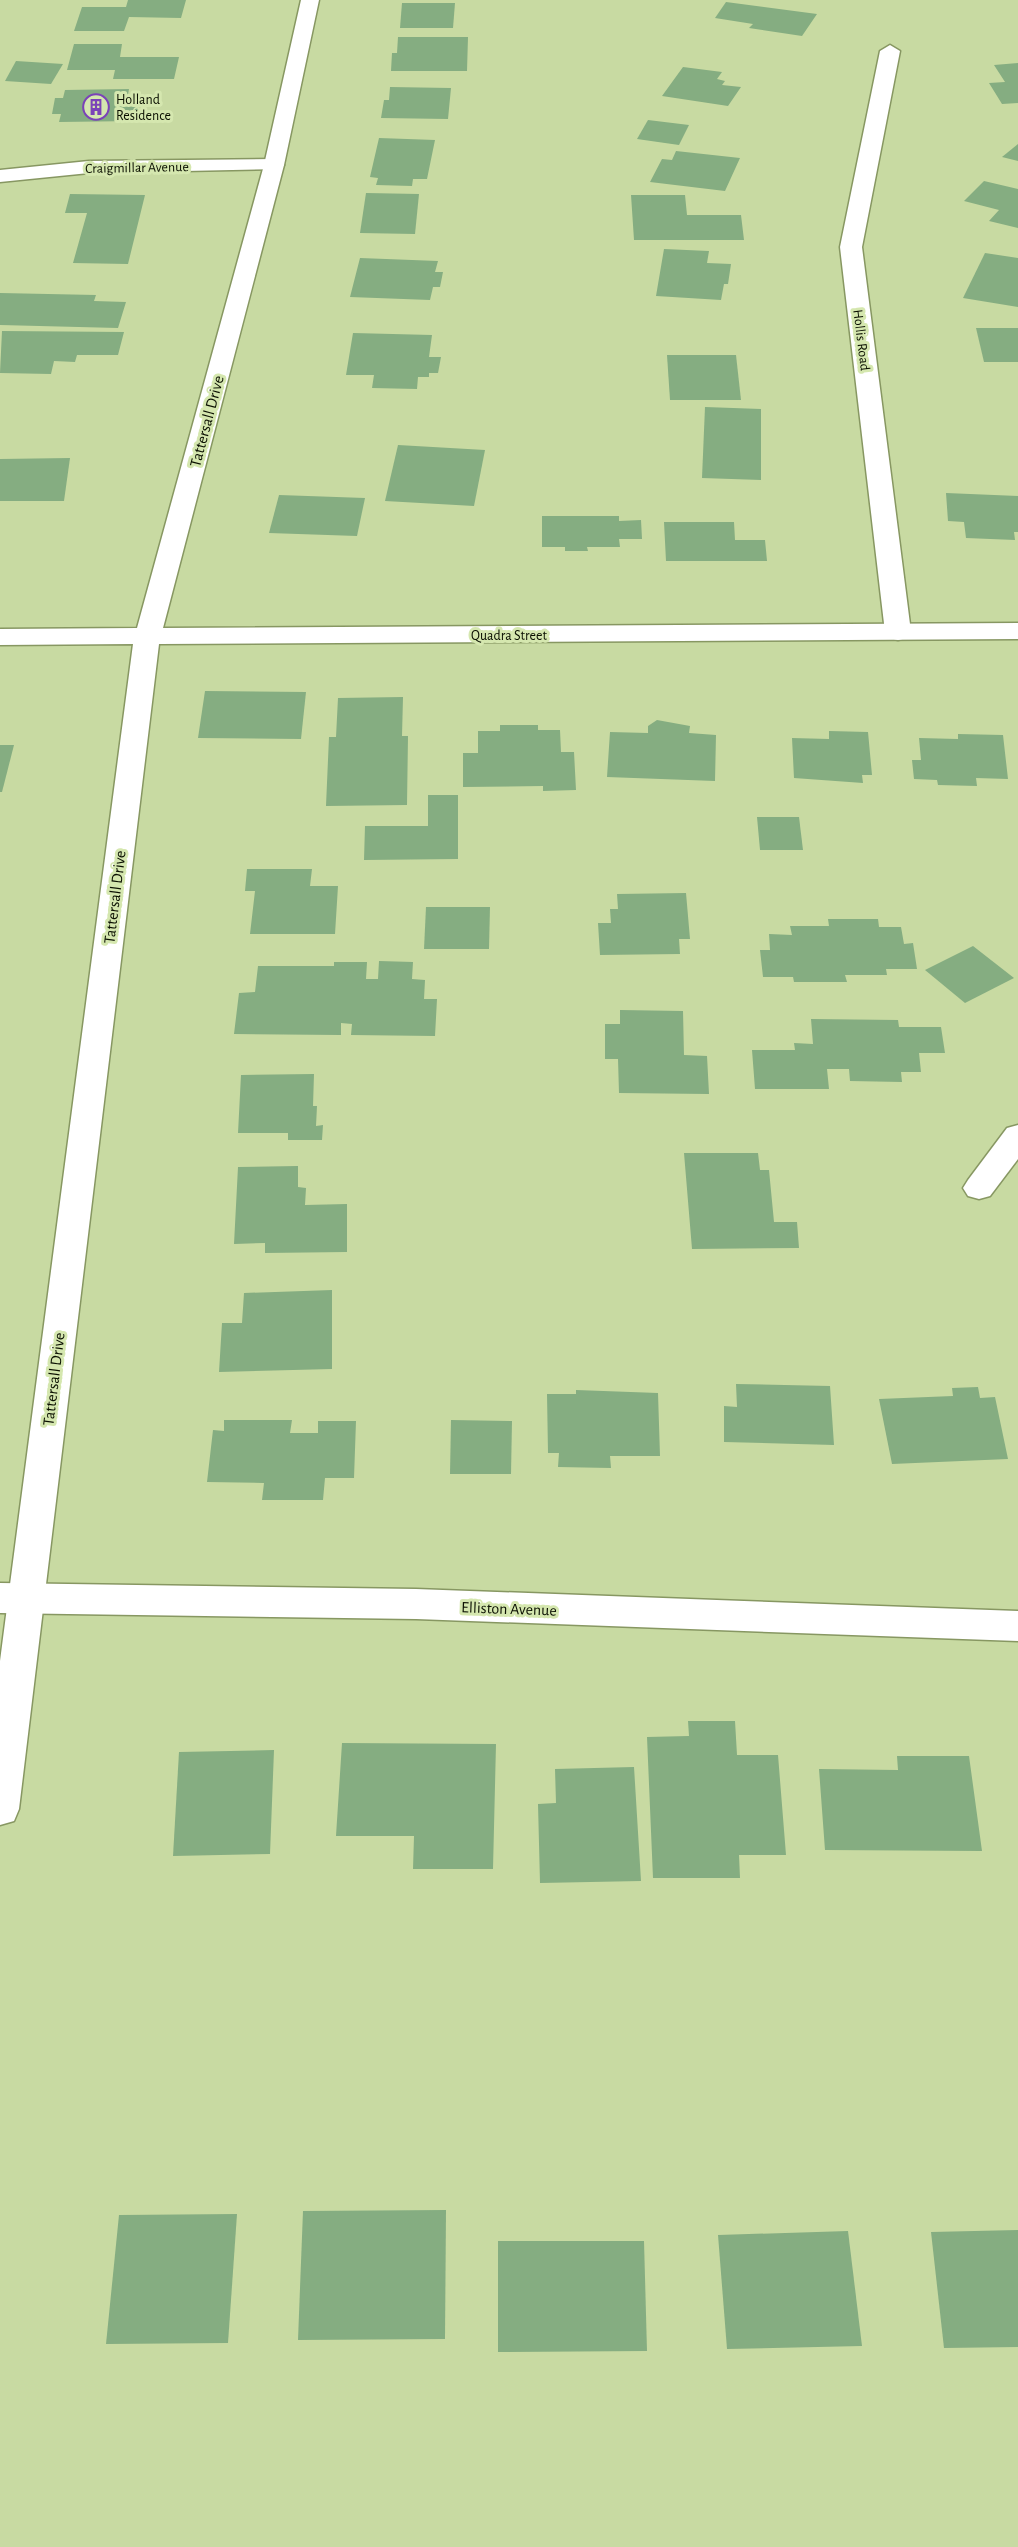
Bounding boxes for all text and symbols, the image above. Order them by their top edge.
building icon: Holland Residence [81,92,111,122]
place label: Holland Residence [116,93,171,123]
street label: Craigmillar Avenue [85,160,189,176]
street label: Hollis Road [850,309,872,372]
street label: Tattersall Drive [187,374,227,469]
street label: Quadra Street [471,629,547,643]
street label: Tattersall Drive [101,850,129,945]
street label: Tattersall Drive [40,1332,68,1427]
street label: Elliston Avenue [461,1599,557,1619]

